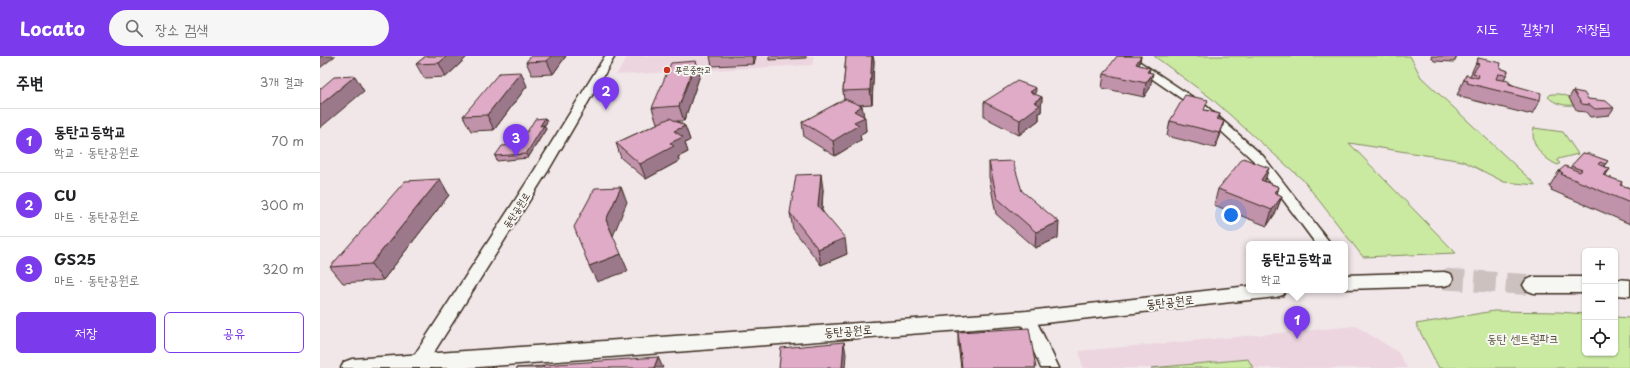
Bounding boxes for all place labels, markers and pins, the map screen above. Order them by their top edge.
place label: 푸른중학교 [675,62,711,76]
marker: 푸른중학교 [662,65,672,75]
pin: 2 [593,77,619,110]
pin: 3 [503,124,529,157]
pin: 1 [1284,306,1310,339]

